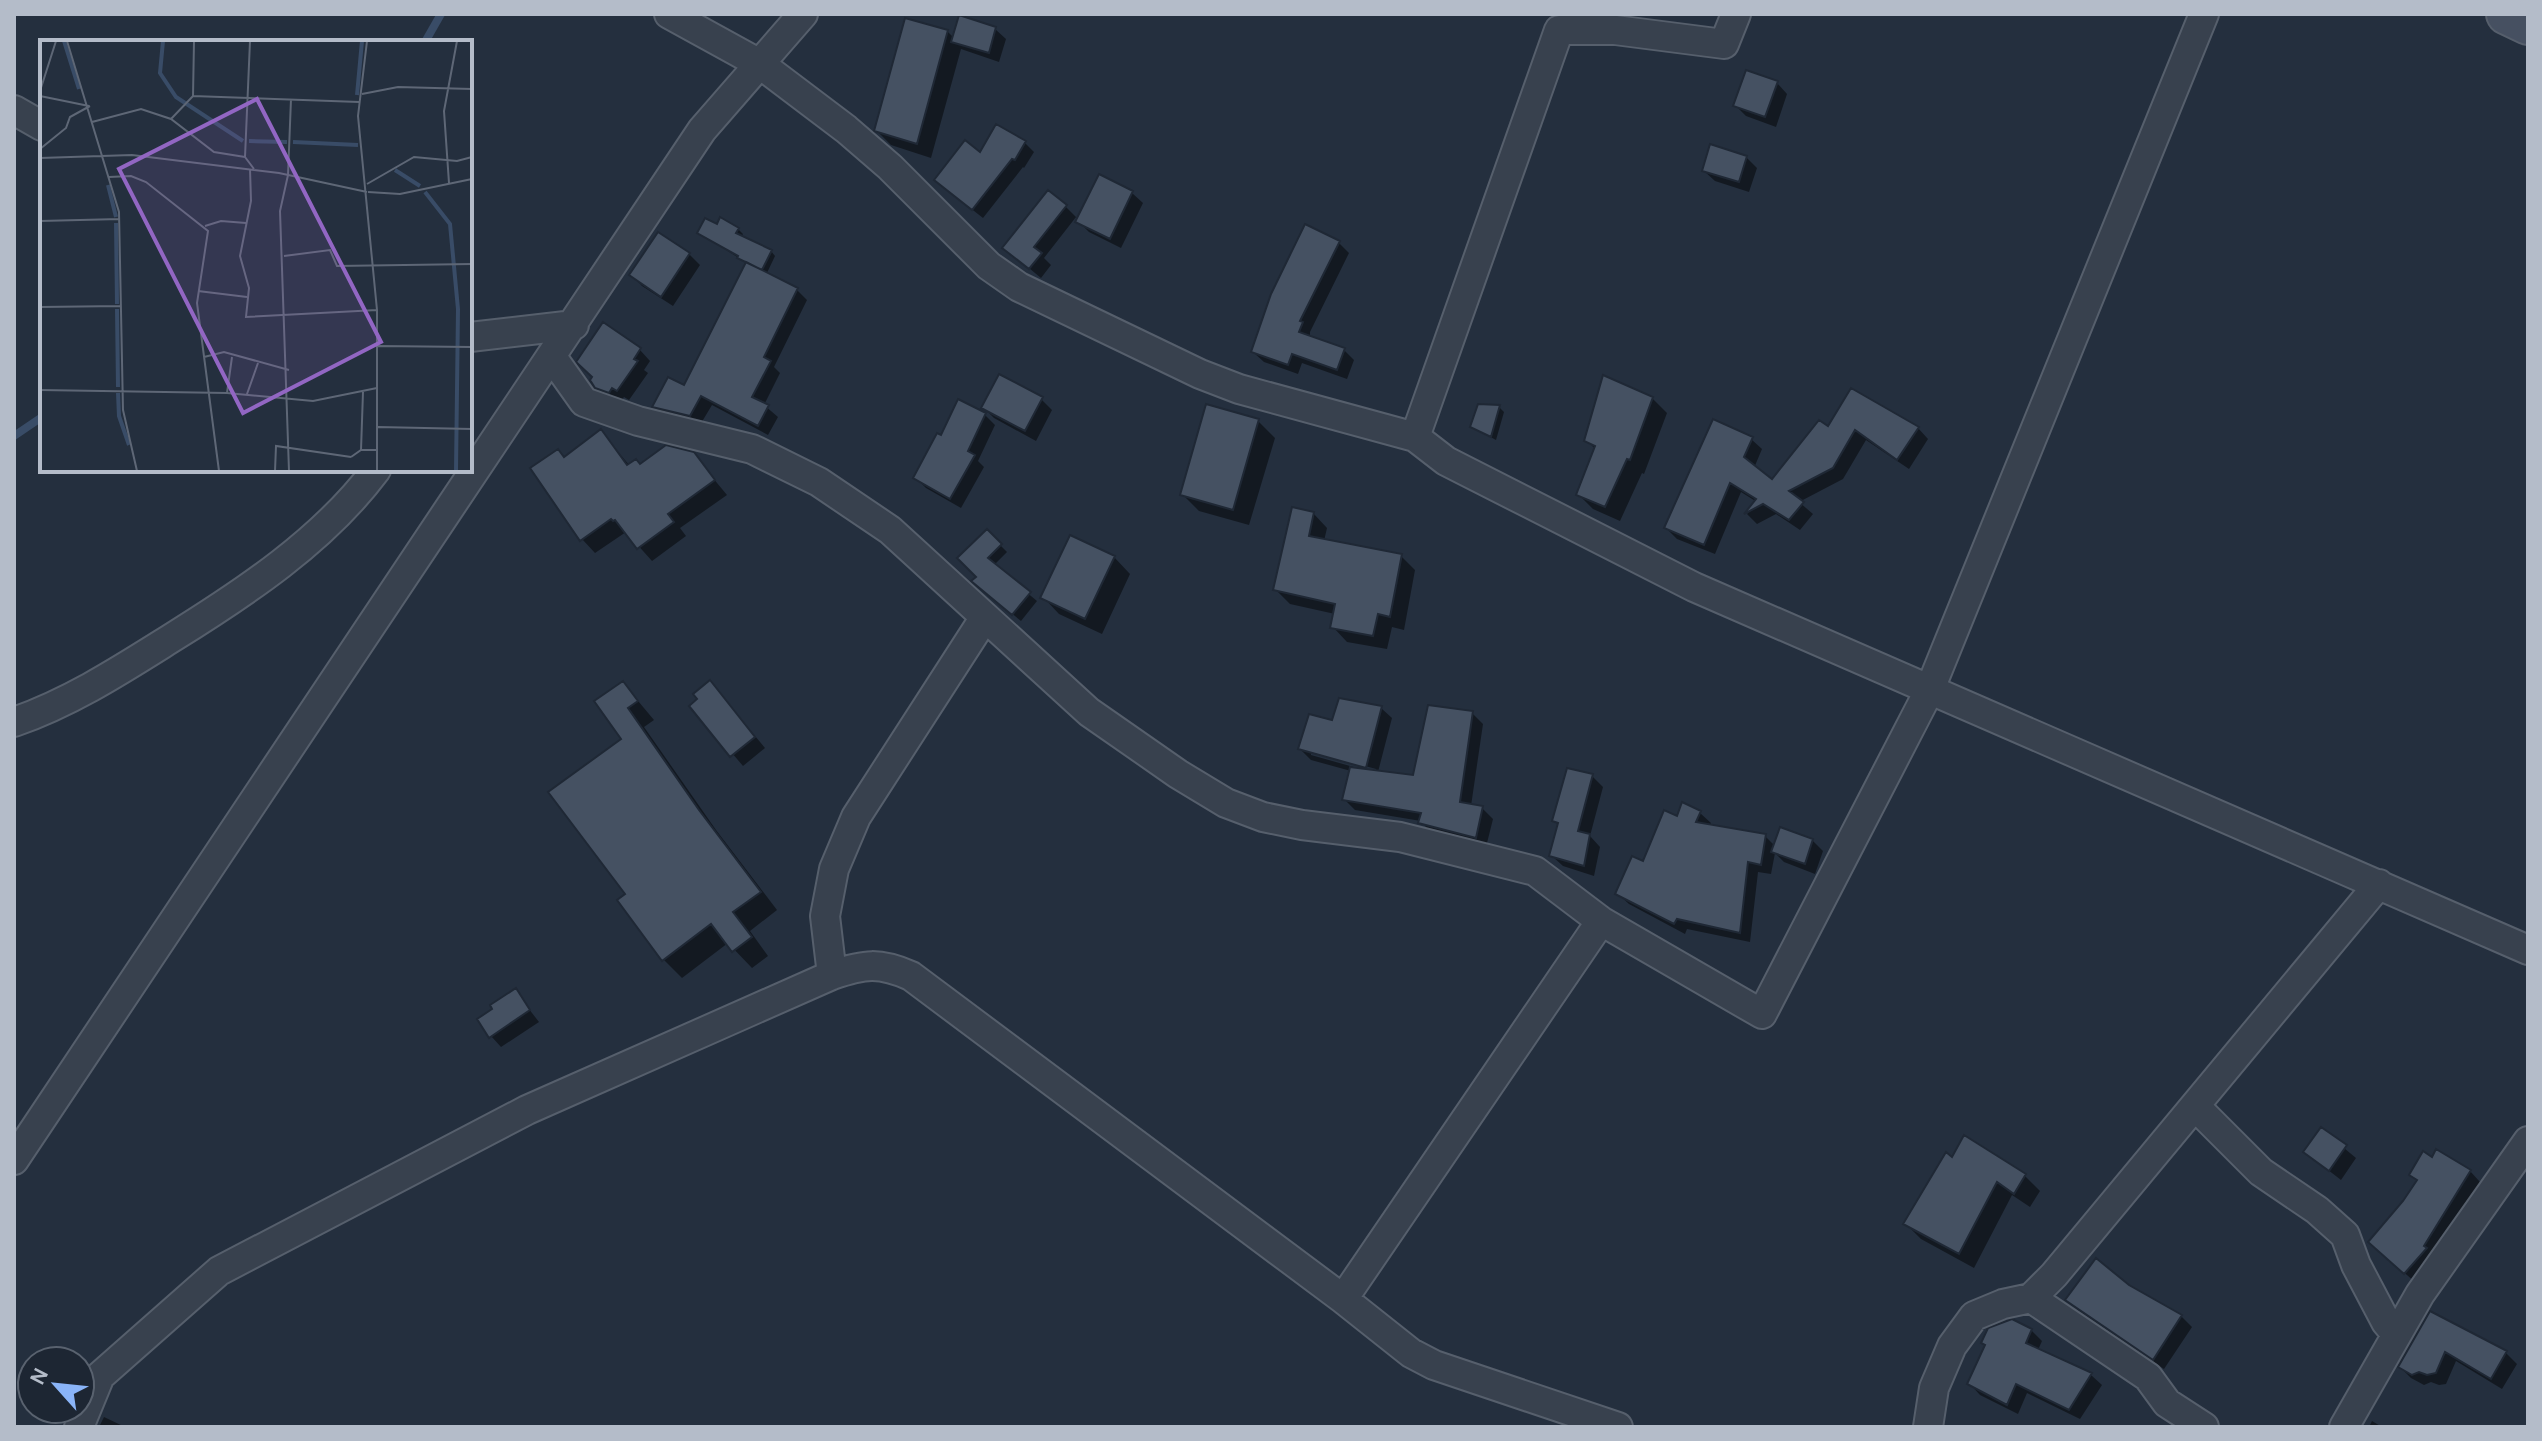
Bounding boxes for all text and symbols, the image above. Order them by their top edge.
inset map [40,40,472,472]
north arrow [16,1345,96,1425]
text: N [24,1363,54,1389]

